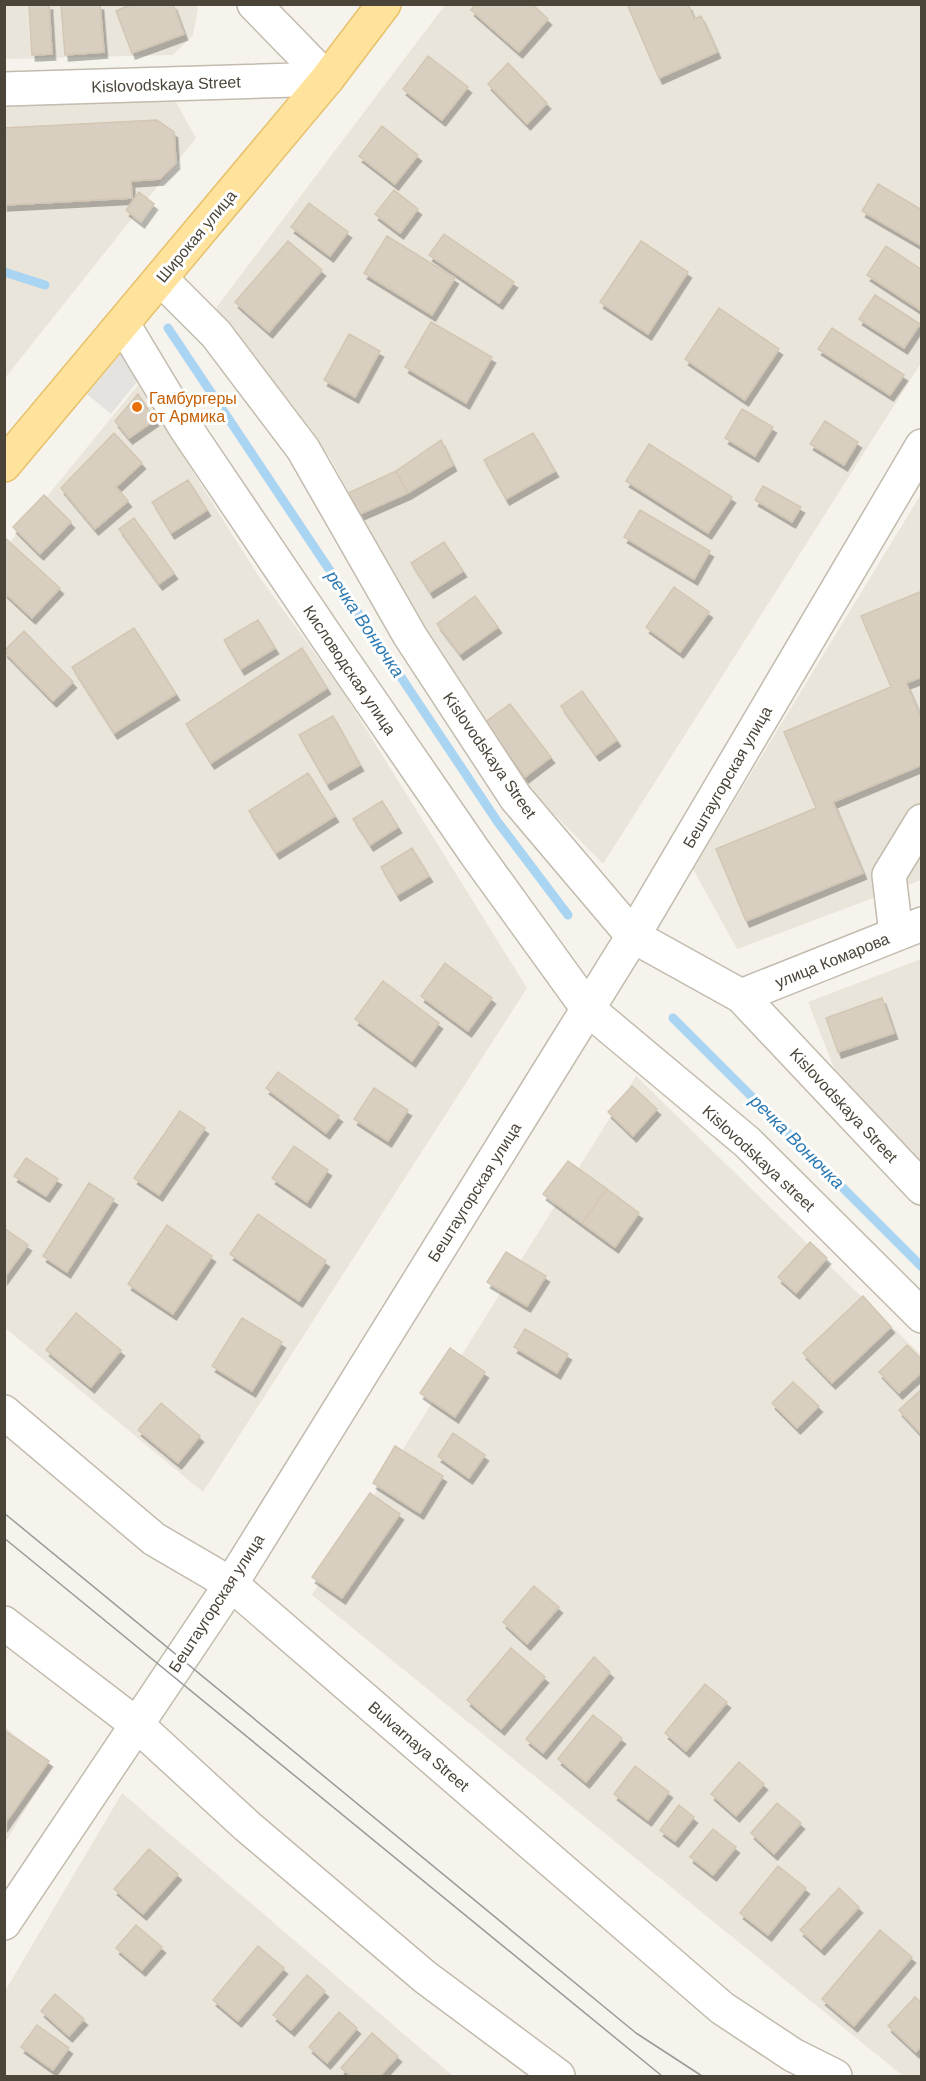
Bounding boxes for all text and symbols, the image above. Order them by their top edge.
street label: Kislovodskaya Street [91,73,242,96]
street label: Широкая улица [153,187,240,286]
place label: Гамбургеры от Армика [149,390,237,425]
marker: Гамбургеры от Армика [130,400,144,414]
water label: речка Вонючка [321,566,408,681]
street label: Кисловодская улица [300,602,399,738]
street label: Kislovodskaya Street [440,689,540,822]
street label: Бештаугорская улица [680,703,775,851]
street label: улица Комарова [773,930,892,991]
street label: Kislovodskaya Street [786,1045,901,1166]
water label: речка Вонючка [745,1090,848,1193]
street label: Kislovodskaya street [699,1102,819,1215]
street label: Бештаугорская улица [425,1120,524,1265]
street label: Бештаугорская улица [166,1531,267,1675]
street label: Bulvarnaya Street [365,1698,473,1795]

